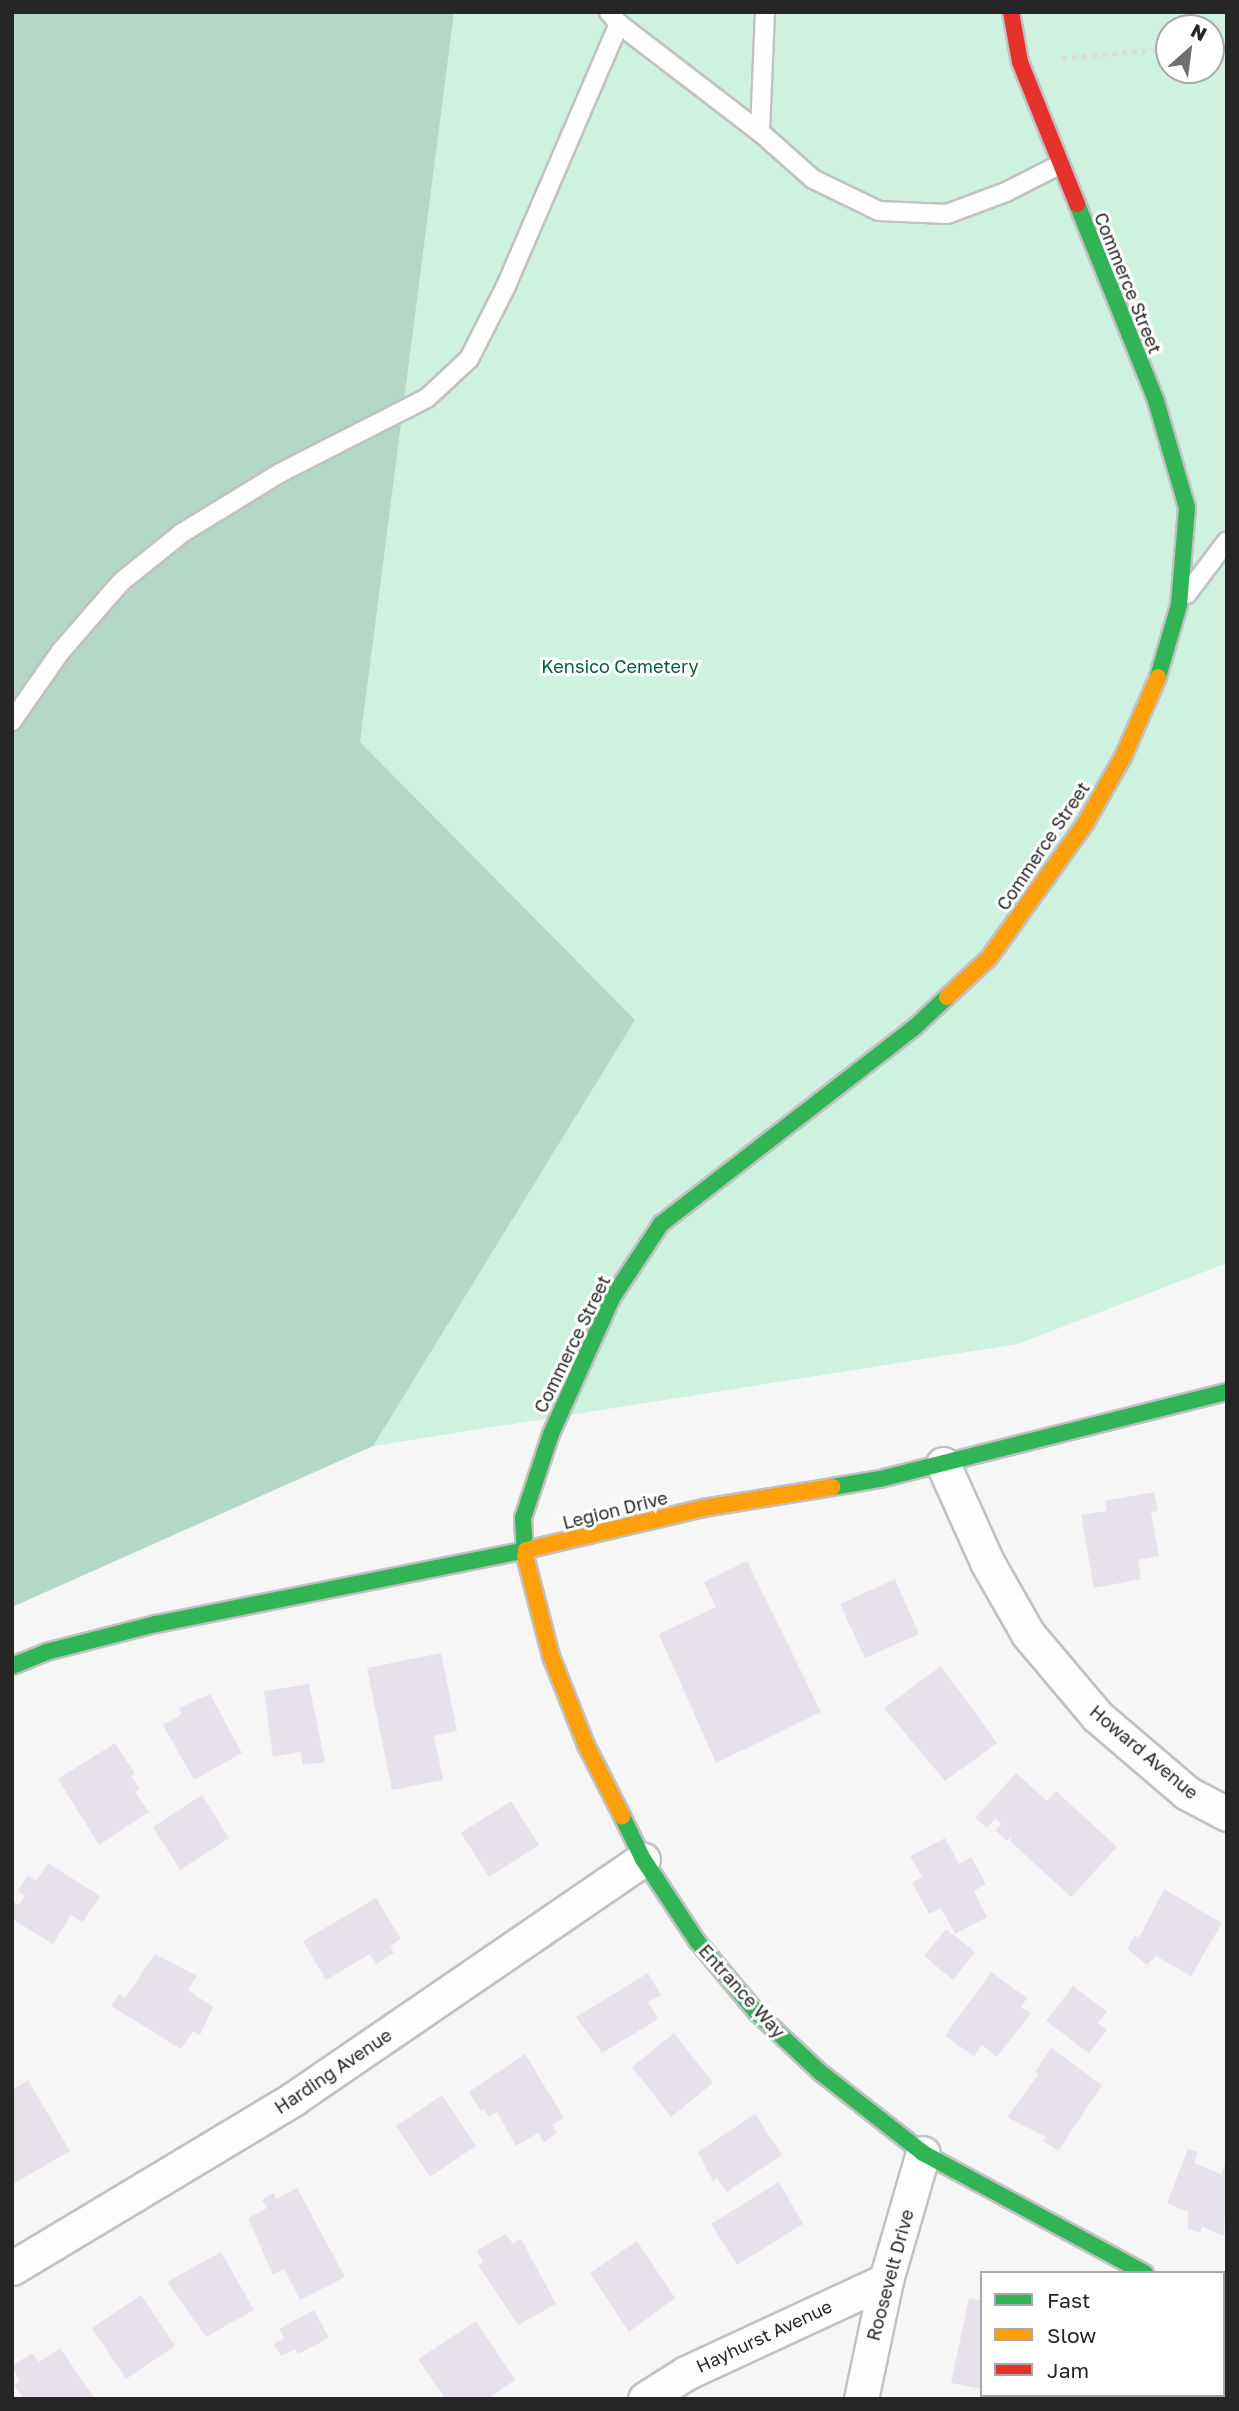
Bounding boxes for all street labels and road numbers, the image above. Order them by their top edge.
street label: Commerce Street [1090,209,1166,357]
street label: Commerce Street [992,778,1094,914]
street label: Commerce Street [529,1272,615,1416]
street label: Legion Drive [560,1487,670,1533]
street label: Howard Avenue [1085,1700,1203,1804]
street label: Entrance Way [694,1940,790,2042]
street label: Harding Avenue [270,2024,396,2118]
street label: Roosevelt Drive [862,2207,918,2343]
street label: Hayhurst Avenue [693,2295,835,2377]

